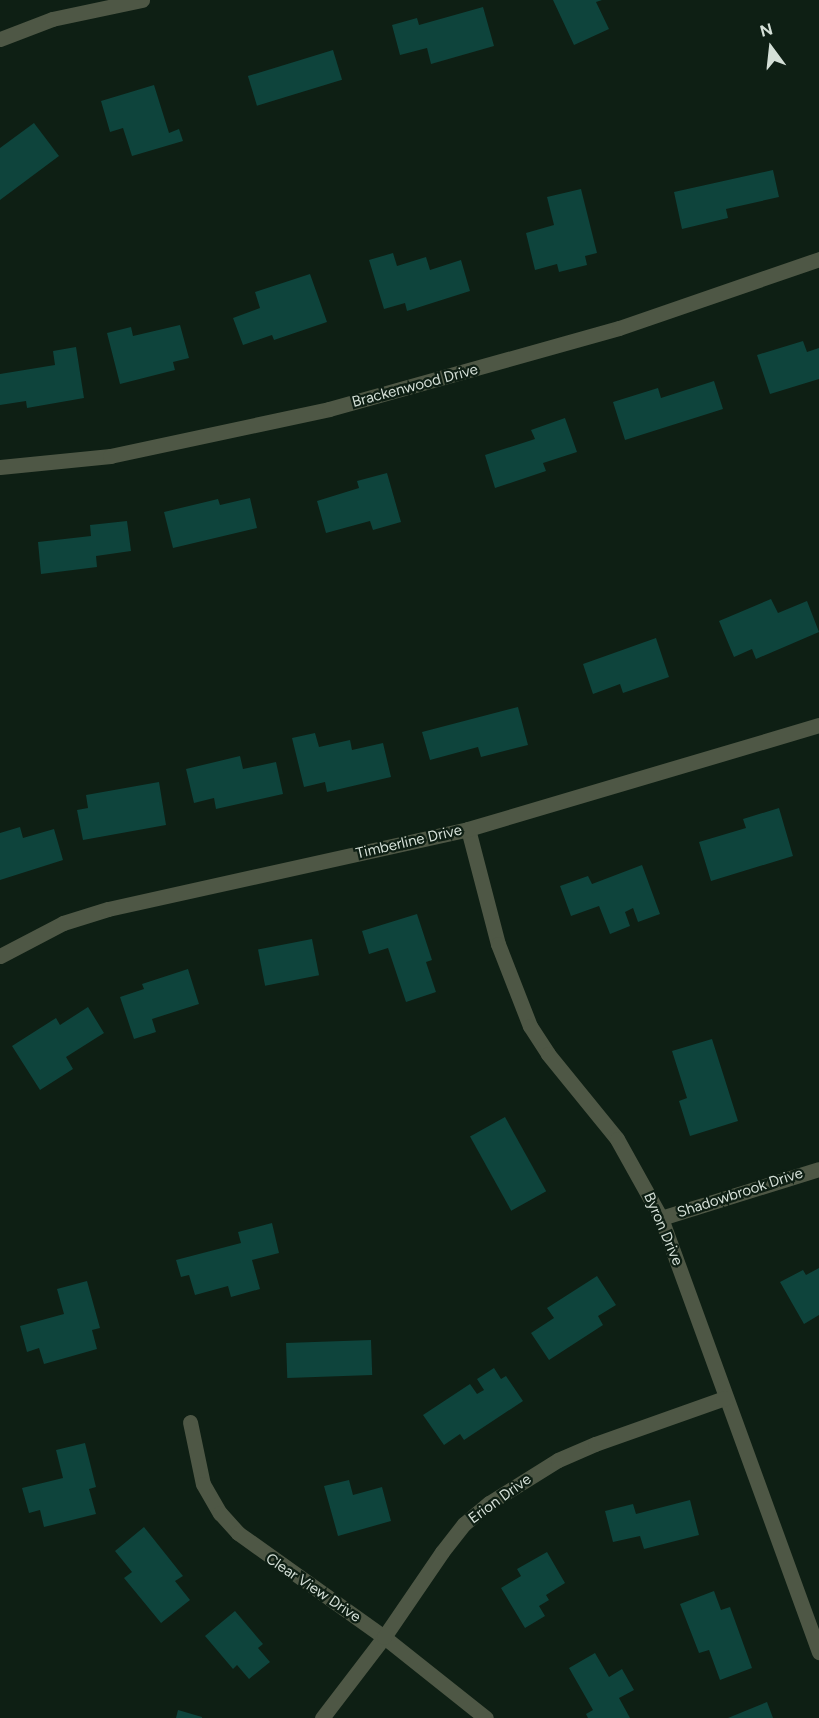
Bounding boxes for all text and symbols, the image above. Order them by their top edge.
north arrow [741,18,801,78]
text: N [758,19,775,41]
street label: Brackenwood Drive [350,361,480,411]
street label: Timberline Drive [354,821,464,863]
street label: Shadowbrook Drive [675,1164,805,1222]
street label: Byron Drive [640,1190,686,1268]
street label: Erion Drive [465,1470,535,1528]
street label: Clear View Drive [262,1550,364,1626]

